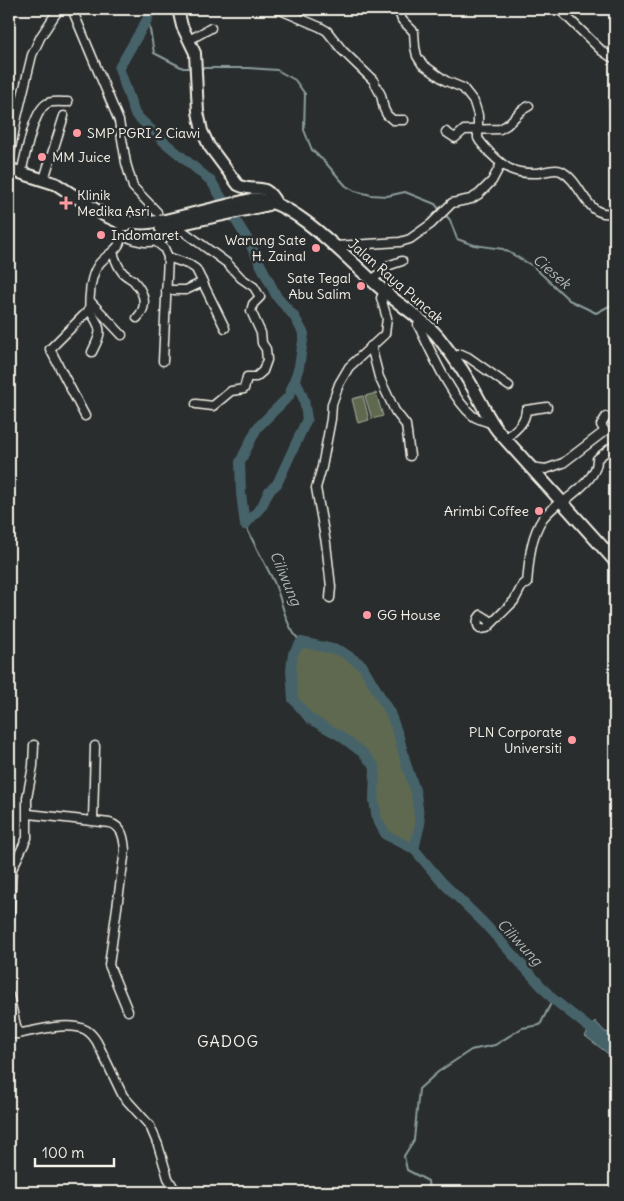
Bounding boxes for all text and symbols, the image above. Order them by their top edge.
place label: SMP PGRI 2 Ciawi [87,124,200,142]
marker: SMP PGRI 2 Ciawi [71,127,83,139]
place label: MM Juice [52,148,111,166]
marker: MM Juice [36,151,48,163]
place label: Klinik Medika Asri [77,186,150,220]
marker: Klinik Medika Asri [59,196,73,210]
place label: Indomaret [111,226,179,244]
marker: Indomaret [95,229,107,241]
place label: Warung Sate H. Zainal [225,231,306,265]
street label: Jalan Raya Puncak [345,235,447,327]
marker: Warung Sate H. Zainal [310,242,322,254]
water label: Ciesek [529,249,576,293]
place label: Sate Tegal Abu Salim [287,269,351,303]
marker: Sate Tegal Abu Salim [355,280,367,292]
place label: Arimbi Coffee [444,502,529,520]
marker: Arimbi Coffee [533,505,545,517]
water label: Ciliwung [266,548,307,610]
place label: GG House [377,606,441,624]
marker: GG House [361,609,373,621]
place label: PLN Corporate Universiti [469,723,562,757]
marker: PLN Corporate Universiti [566,734,578,746]
water label: Ciliwung [493,914,548,971]
district label: GADOG [197,1031,259,1051]
scale bar [35,1136,114,1168]
text: 100 m [42,1143,84,1162]

